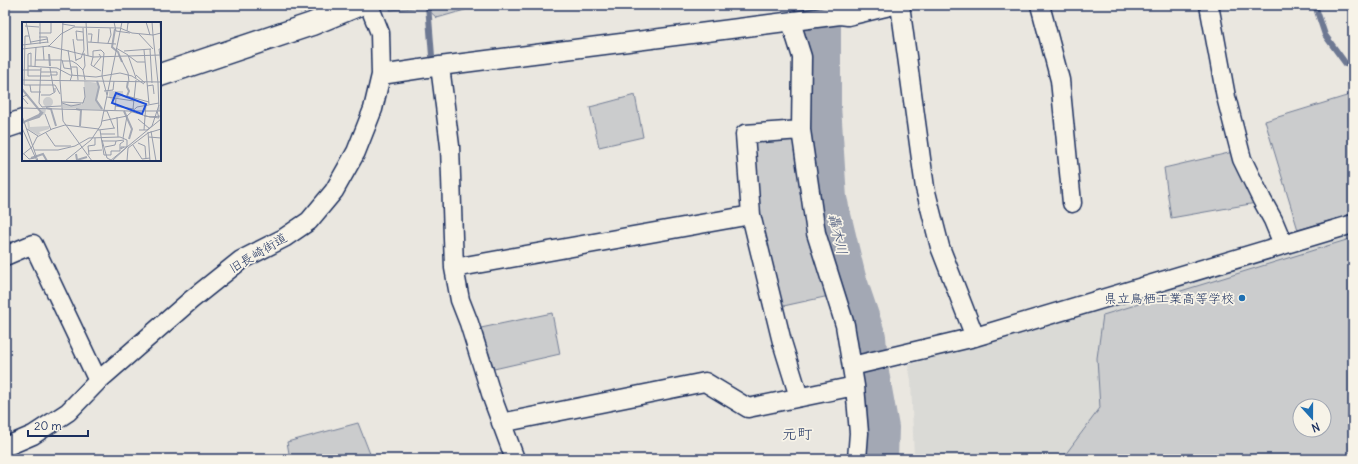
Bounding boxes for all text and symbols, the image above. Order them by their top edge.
inset map [22,22,161,161]
water label: 轟木川 [825,212,851,256]
street label: 旧長崎街道 [226,229,290,277]
place label: 県立鳥栖工業高等学校 [1104,290,1234,307]
marker: 県立鳥栖工業高等学校 [1237,293,1247,303]
north arrow [1292,398,1332,438]
scale bar [28,412,88,438]
text: 20 m [34,418,62,433]
text: N [1310,419,1322,435]
district label: 元町 [782,424,813,443]

